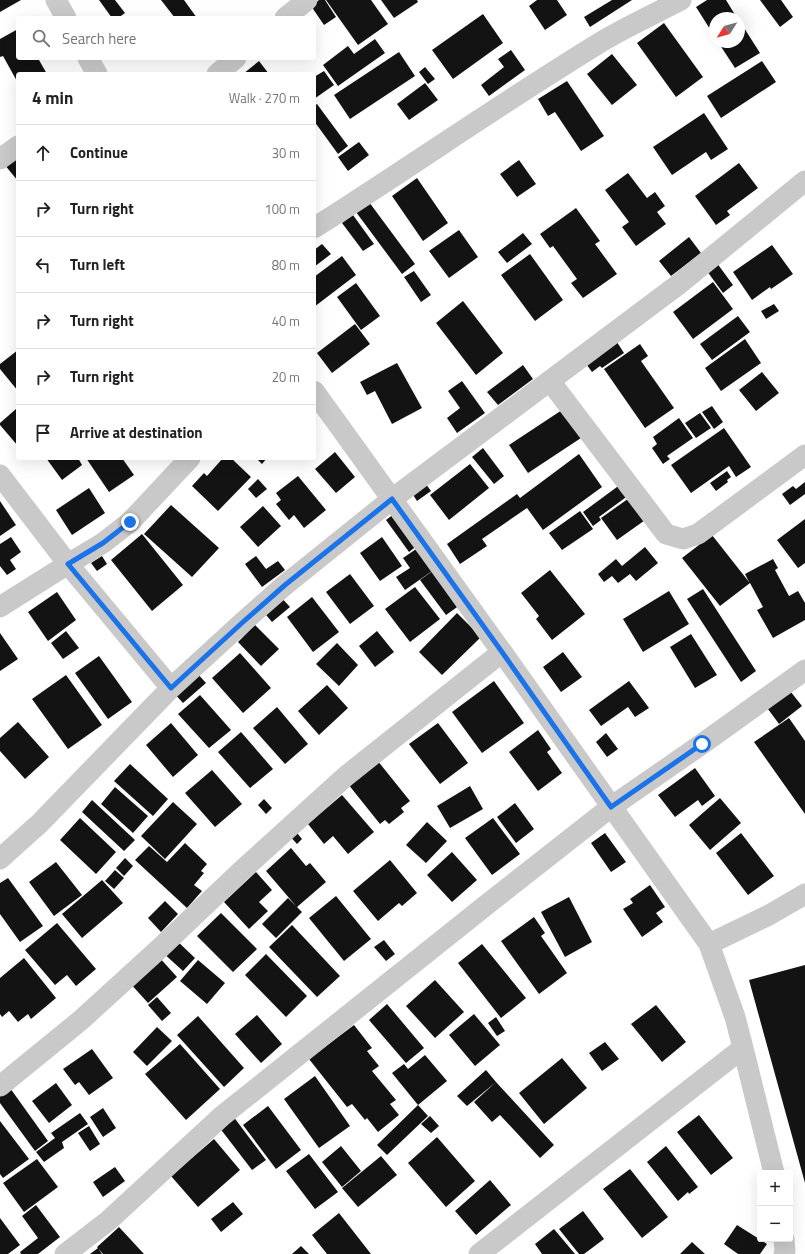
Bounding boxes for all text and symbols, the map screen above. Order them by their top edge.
north arrow [709,12,745,48]
search box [16,16,316,60]
icon: search [30,27,52,49]
text: Search here [62,27,136,50]
text: 4 min [32,85,73,111]
text: Walk · 270 m [229,88,300,108]
text: Continue [70,141,128,164]
icon: ahead [32,142,54,164]
text: 30 m [272,143,300,163]
text: Turn right [70,197,134,220]
icon: right [32,198,54,220]
text: 100 m [264,199,300,219]
text: Turn left [70,253,125,276]
icon: left [32,254,54,276]
text: 80 m [272,255,300,275]
text: Turn right [70,309,134,332]
icon: right [32,310,54,332]
text: 40 m [272,311,300,331]
text: Turn right [70,365,134,388]
icon: right [32,366,54,388]
text: 20 m [272,367,300,387]
text: Arrive at destination [70,421,203,444]
icon: arrive [32,422,54,444]
route end [121,513,139,531]
route start [693,735,711,753]
map controls [757,1170,793,1242]
button: + [757,1170,793,1206]
button: − [757,1206,793,1242]

